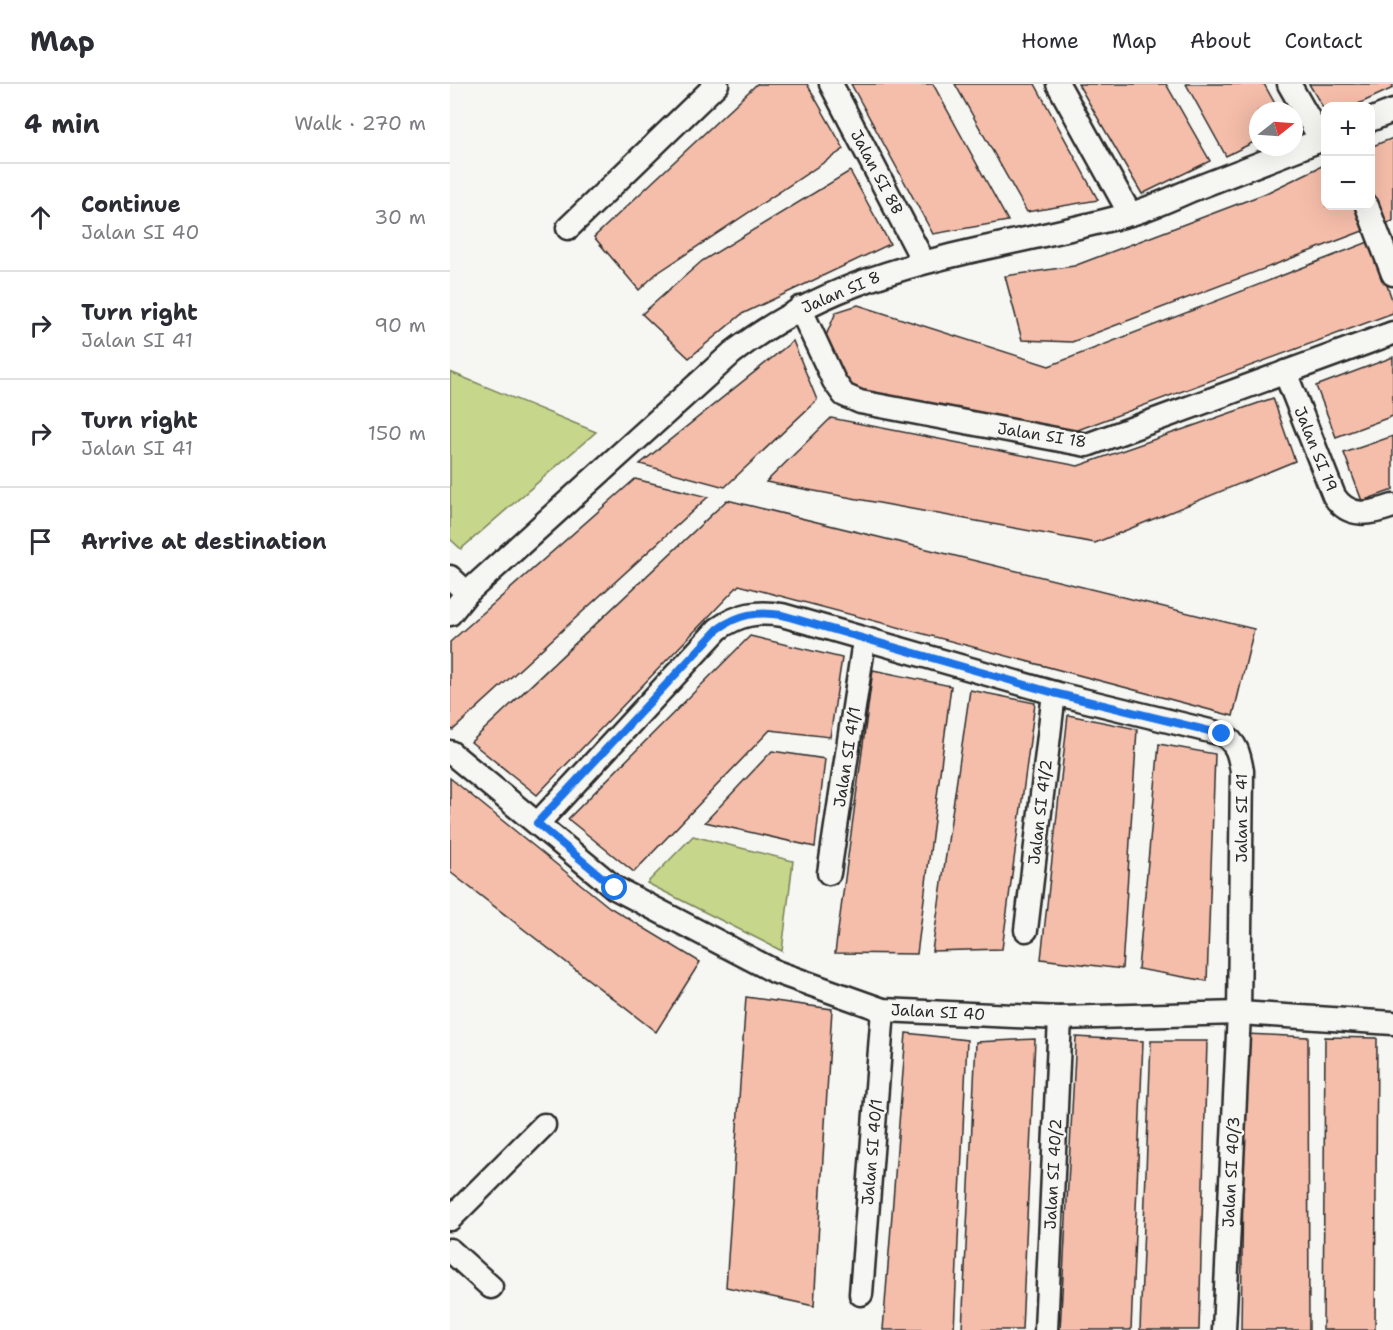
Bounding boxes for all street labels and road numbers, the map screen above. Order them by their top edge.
street label: Jalan SI 8B [846,126,908,218]
street label: Jalan SI 8 [798,266,884,318]
street label: Jalan SI 19 [1289,403,1343,495]
street label: Jalan SI 18 [996,418,1088,452]
street label: Jalan SI 41/1 [829,705,865,809]
street label: Jalan SI 41/2 [1023,758,1057,866]
street label: Jalan SI 41 [1231,773,1252,863]
street label: Jalan SI 40 [890,999,986,1025]
street label: Jalan SI 40/1 [857,1098,887,1206]
street label: Jalan SI 40/3 [1218,1116,1244,1228]
street label: Jalan SI 40/2 [1040,1118,1066,1230]

